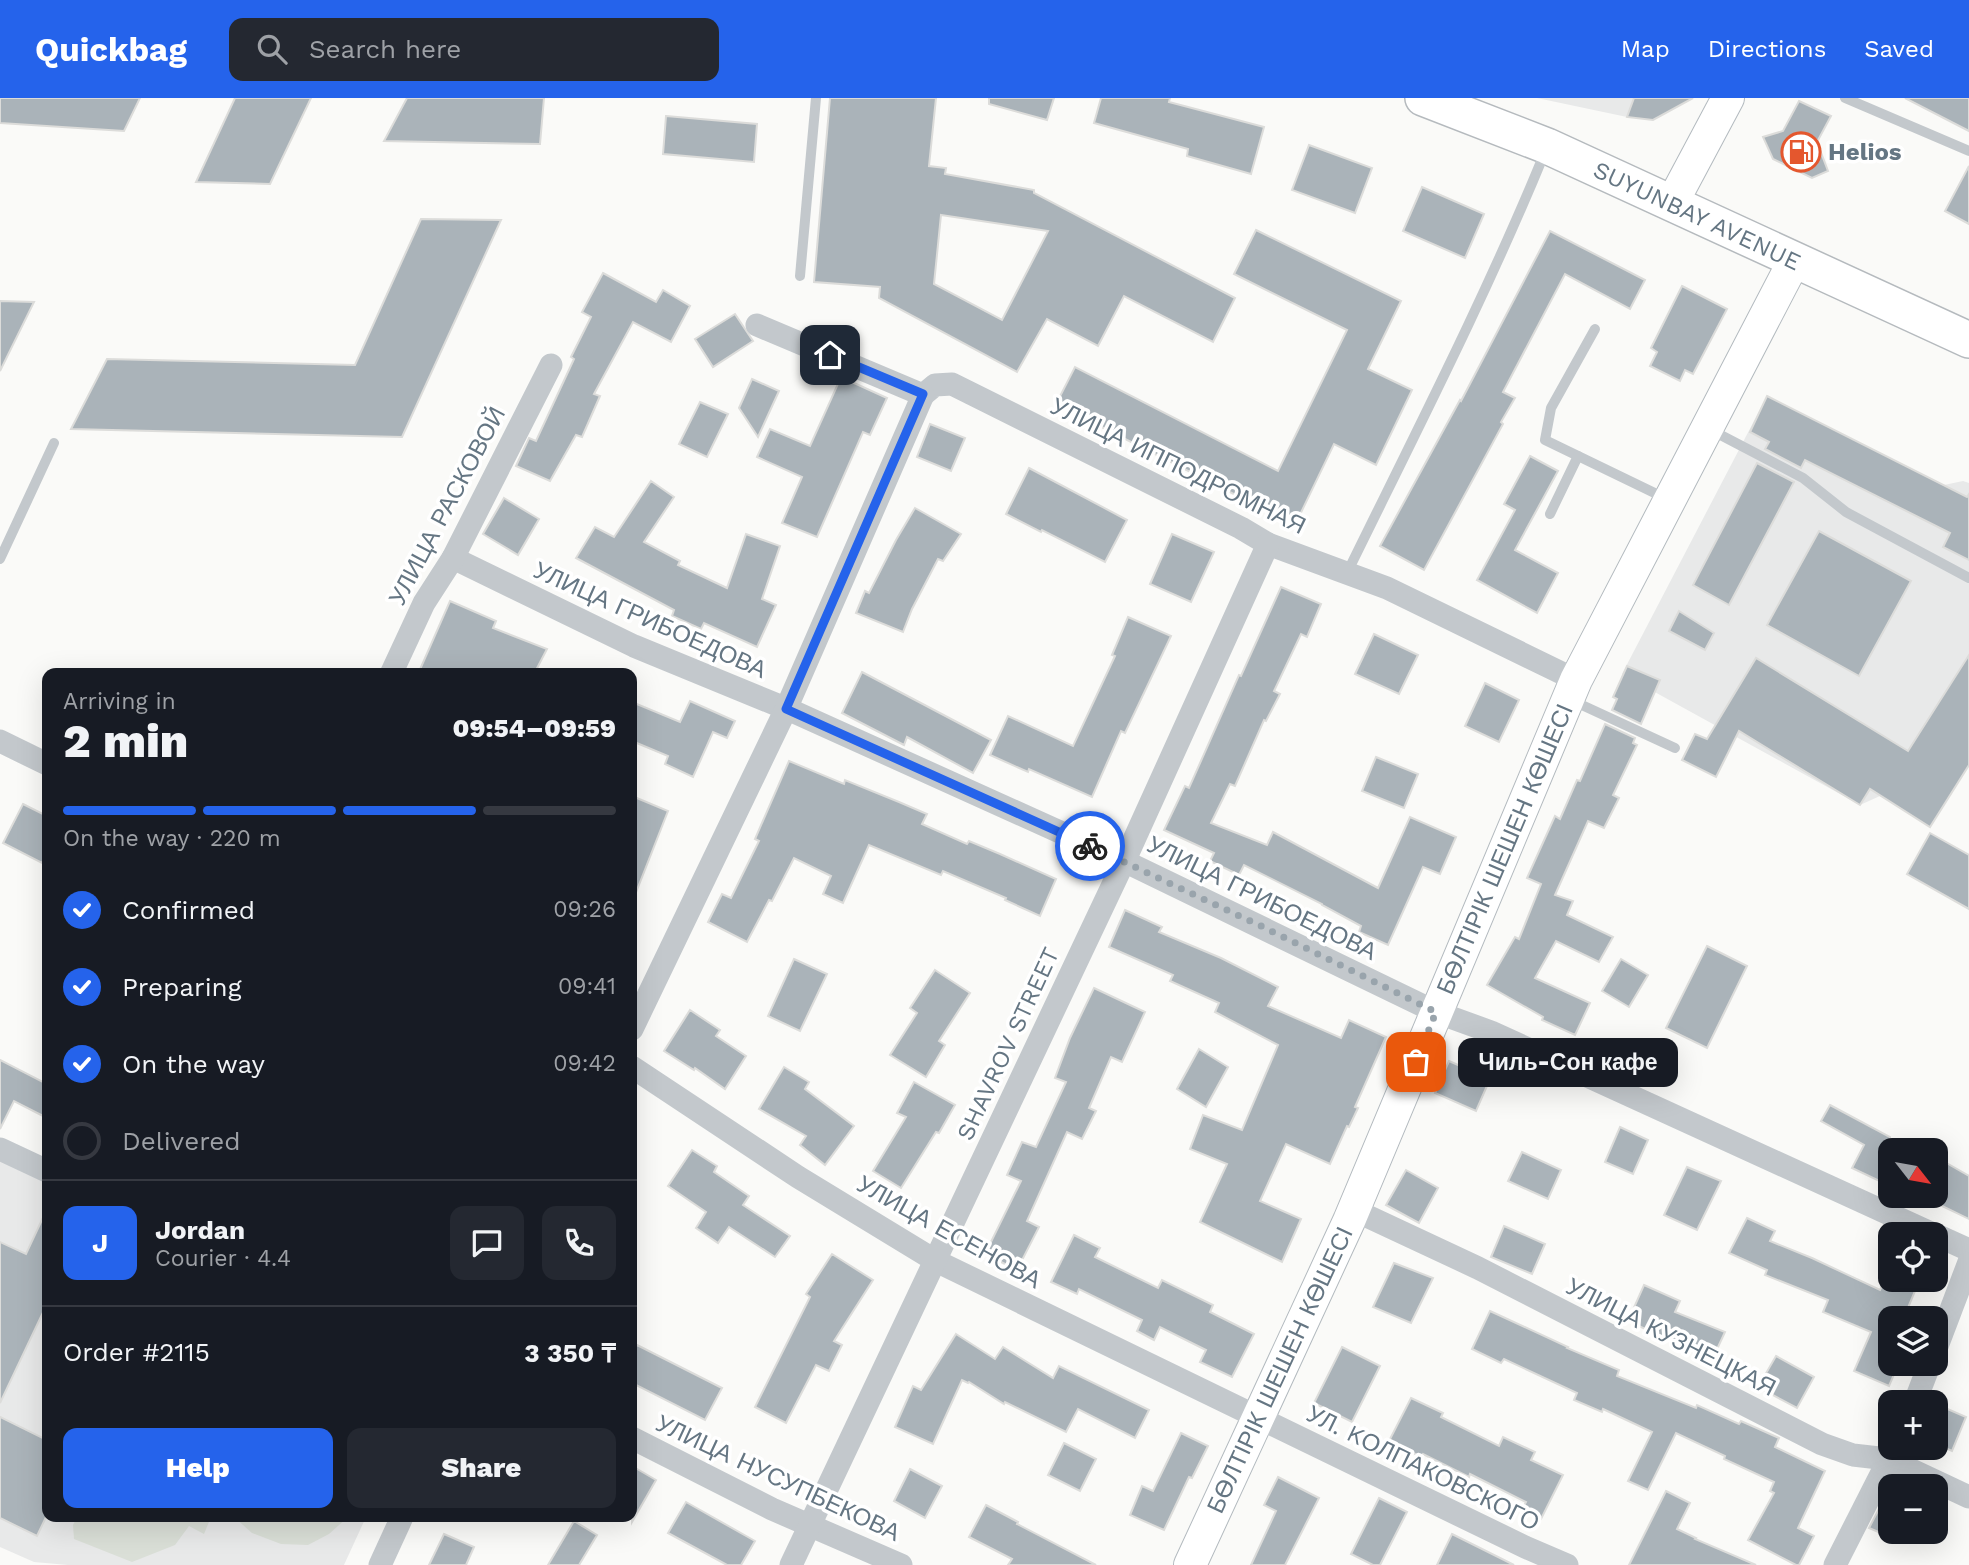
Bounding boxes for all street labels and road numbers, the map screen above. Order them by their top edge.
street label: SUYUNBAY AVENUE [1589,156,1805,276]
street label: УЛИЦА ИППОДРОМНАЯ [1046,392,1310,540]
street label: УЛИЦА РАСКОВОЙ [383,402,511,610]
street label: УЛИЦА ГРИБОЕДОВА [529,556,771,684]
street label: БӨЛТІРІК ШЕШЕН КӨШЕСІ [1431,700,1579,998]
street label: УЛИЦА ГРИБОЕДОВА [1143,830,1381,966]
street label: SHAVROV STREET [951,943,1065,1145]
street label: УЛИЦА ЕСЕНОВА [852,1170,1046,1294]
street label: БӨЛТІРІК ШЕШЕН КӨШЕСІ [1201,1222,1359,1518]
street label: УЛИЦА КУЗНЕЦКАЯ [1562,1272,1780,1402]
street label: УЛ. KОЛПАКОВСКОГО [1302,1399,1544,1537]
street label: УЛИЦА НУСУПБЕКОВА [651,1409,905,1547]

